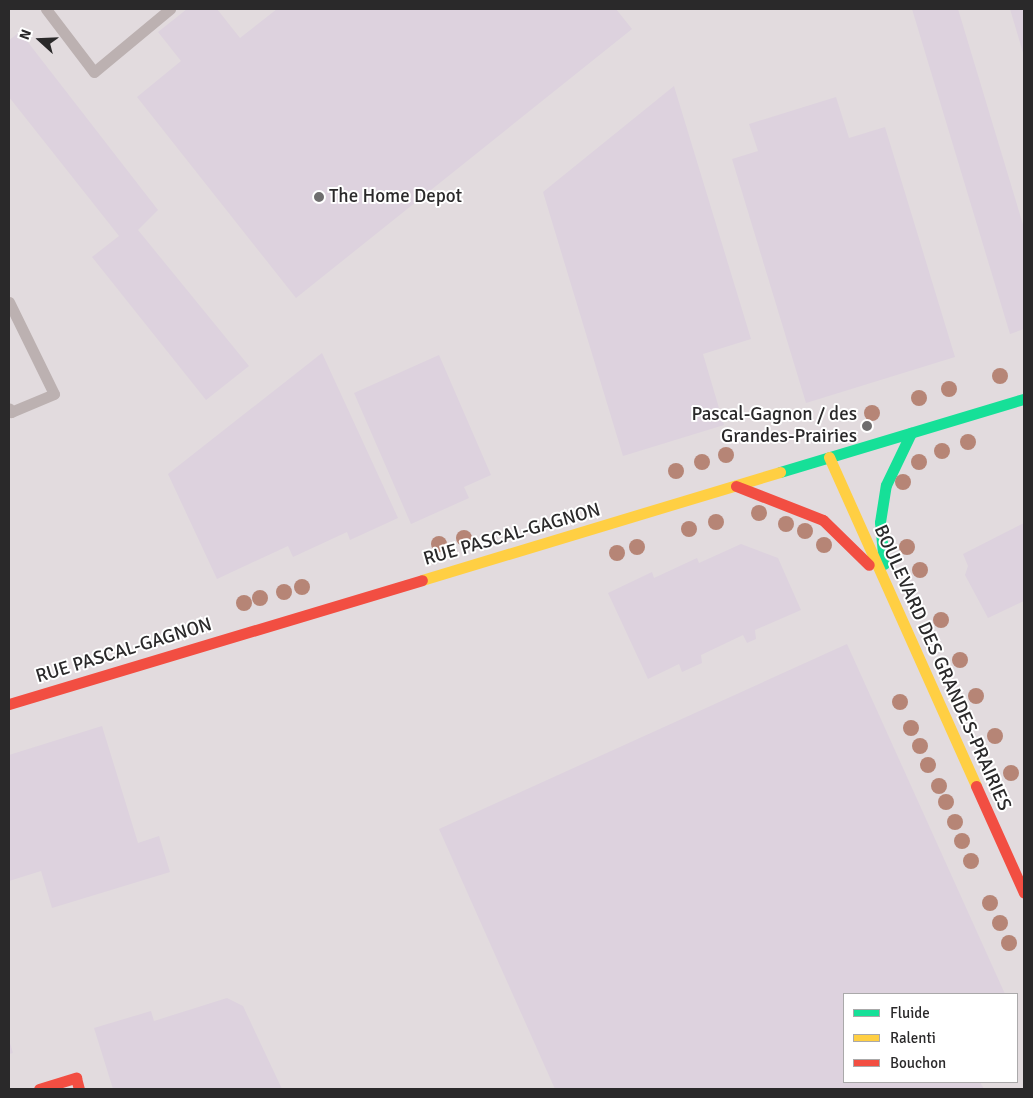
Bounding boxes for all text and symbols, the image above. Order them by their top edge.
north arrow [15,15,65,65]
text: N [16,27,35,42]
place label: The Home Depot [329,186,462,208]
marker: The Home Depot [313,191,325,203]
place label: Pascal-Gagnon / des Grandes-Prairies [691,404,857,448]
marker: Pascal-Gagnon / des Grandes-Prairies [861,420,873,432]
street label: RUE PASCAL-GAGNON [421,499,603,571]
street label: BOULEVARD DES GRANDES-PRAIRIES [868,522,1016,814]
street label: RUE PASCAL-GAGNON [33,613,215,689]
legend [843,993,1018,1083]
text: Fluide [890,1004,930,1022]
text: Ralenti [890,1029,936,1047]
text: Bouchon [890,1054,946,1072]

